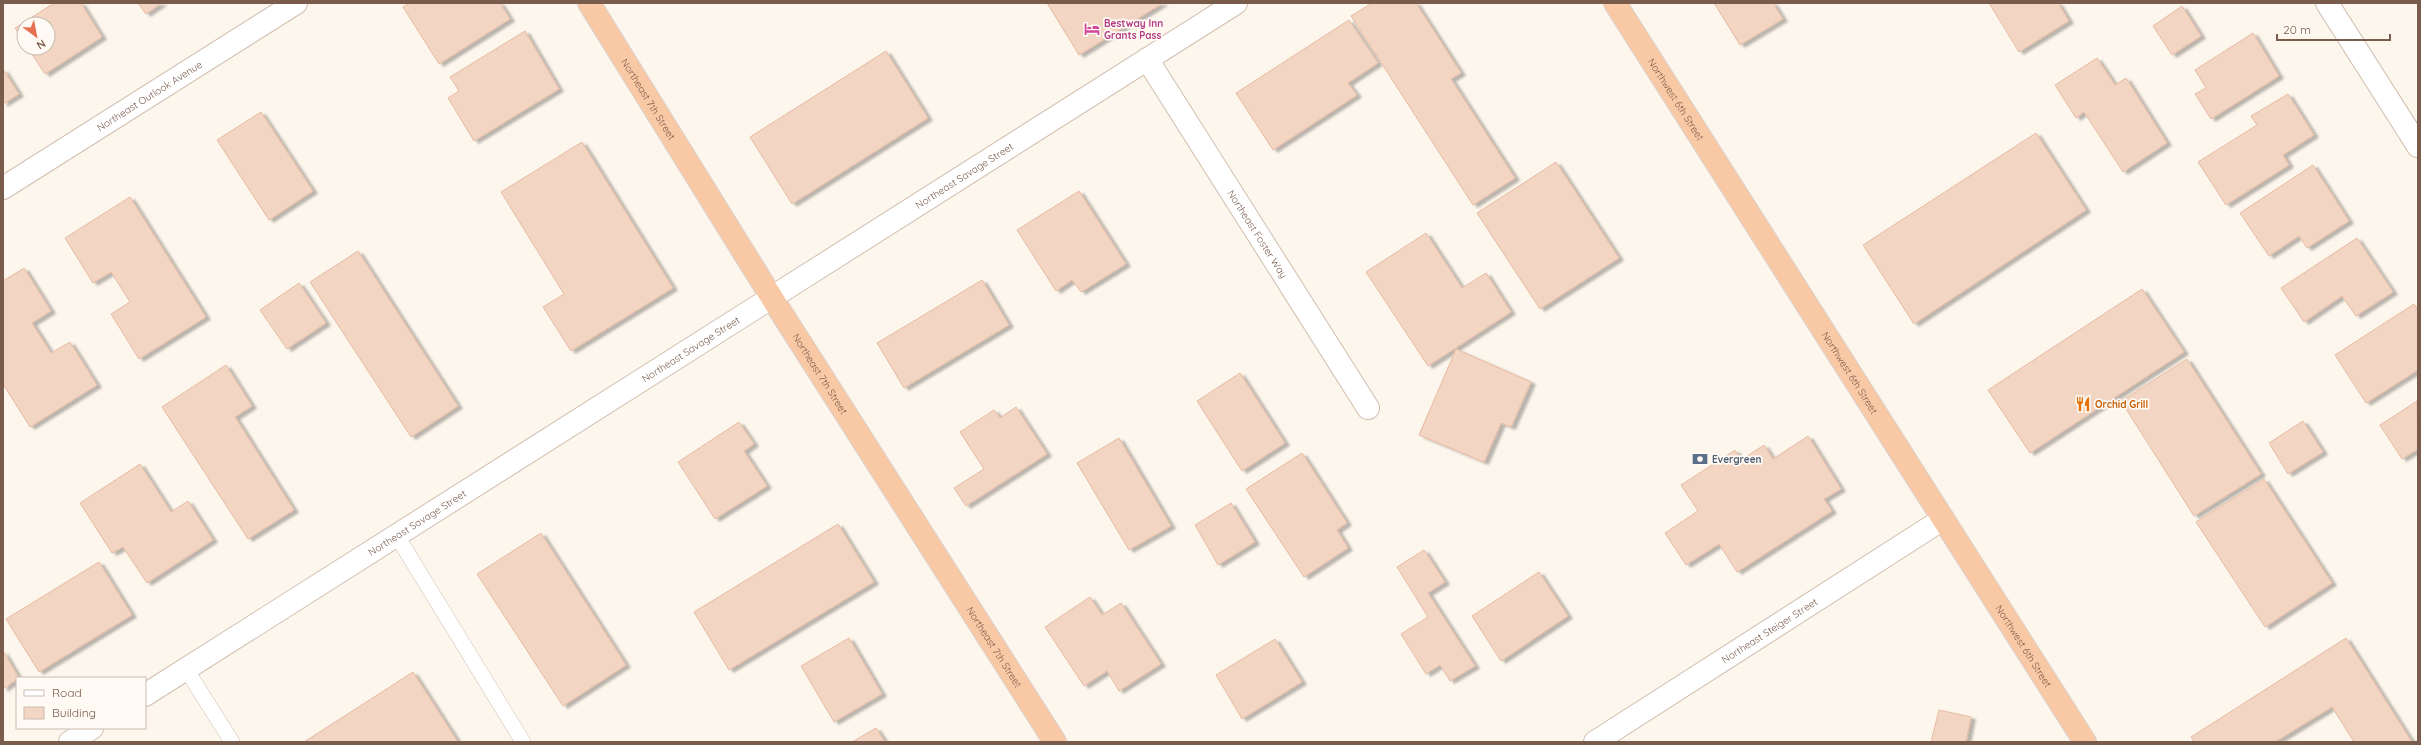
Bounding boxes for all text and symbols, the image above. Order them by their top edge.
north arrow [16,16,56,56]
scale bar [2277,16,2390,42]
place label: Bestway Inn Grants Pass [1104,17,1163,42]
hotel icon: Bestway Inn Grants Pass [1083,20,1101,38]
text: 20 m [2283,22,2311,37]
text: N [34,36,48,53]
street label: Northeast 7th Street [618,56,679,143]
street label: Northwest 6th Street [1645,56,1707,143]
street label: Northeast Outlook Avenue [94,57,205,134]
street label: Northeast Savage Street [913,139,1016,211]
street label: Northeast Foster Way [1225,187,1291,280]
street label: Northeast Savage Street [639,313,742,385]
street label: Northwest 6th Street [1819,329,1881,417]
street label: Northeast 7th Street [790,331,851,417]
restaurant icon: Orchid Grill [2074,395,2092,413]
place label: Orchid Grill [2095,398,2148,411]
bank icon: Evergreen [1691,450,1709,468]
place label: Evergreen [1712,453,1762,466]
street label: Northeast Savage Street [365,486,469,558]
street label: Northeast Steiger Street [1719,594,1820,666]
street label: Northwest 6th Street [1993,602,2055,690]
street label: Northeast 7th Street [964,604,1025,690]
legend [16,677,146,729]
text: Road [52,685,82,700]
text: Building [52,705,96,720]

